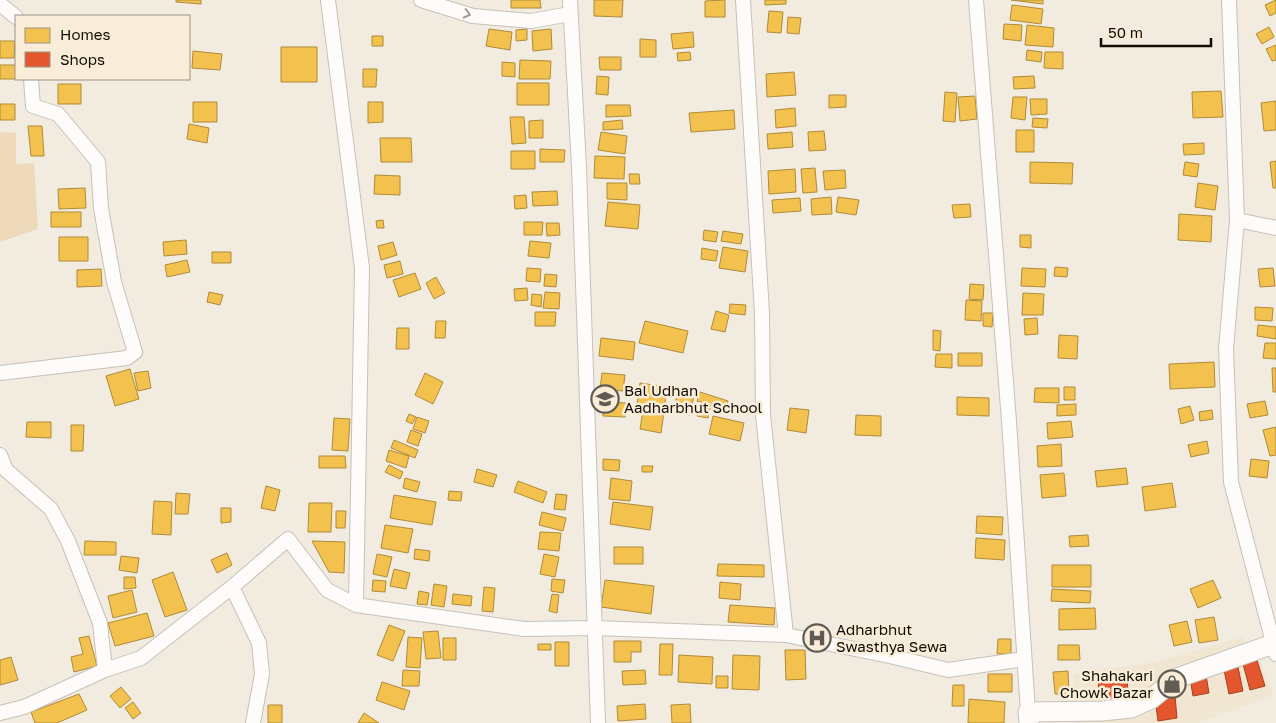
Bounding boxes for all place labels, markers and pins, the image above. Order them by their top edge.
place label: Bal Udhan Aadharbhut School [624,381,763,416]
school or university icon: Bal Udhan Aadharbhut School [590,384,620,414]
place label: Adharbhut Swasthya Sewa [836,620,947,655]
hospital icon: Adharbhut Swasthya Sewa [802,623,832,653]
place label: Shahakari Chowk Bazar [1060,666,1153,701]
shop icon: Shahakari Chowk Bazar [1157,669,1187,699]

